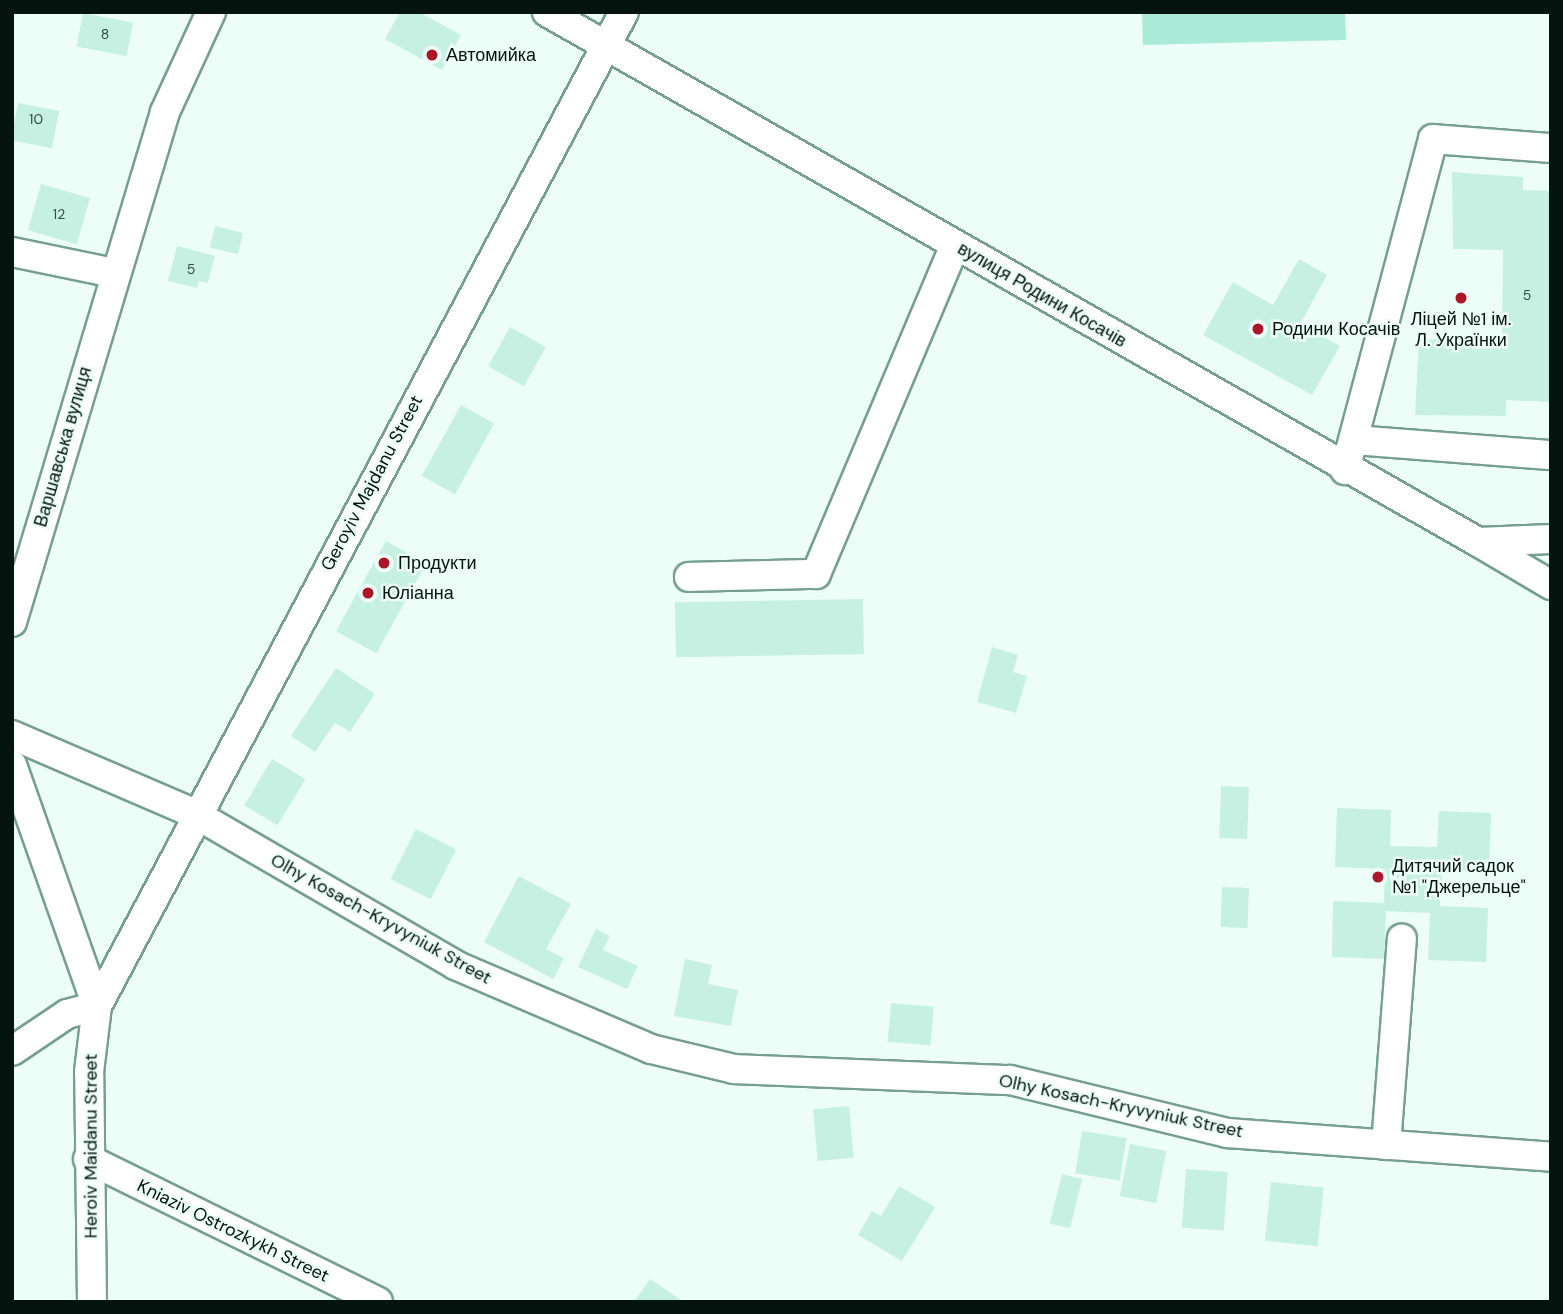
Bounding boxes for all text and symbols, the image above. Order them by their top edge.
house number: 8 [101,26,109,42]
place label: Автомийка [446,44,536,66]
marker: Автомийка [424,47,440,63]
house number: 10 [29,111,43,127]
house number: 12 [53,206,65,222]
street label: вулиця Родини Косачів [954,238,1130,352]
house number: 5 [187,261,195,277]
house number: 5 [1523,287,1531,303]
marker: Ліцей №1 ім. Л. Українки [1453,290,1469,306]
place label: Ліцей №1 ім. Л. Українки [1411,309,1511,352]
place label: Родини Косачів [1272,318,1400,340]
marker: Родини Косачів [1250,321,1266,337]
street label: Варшавська вулиця [30,364,96,530]
street label: Geroyiv Majdanu Street [317,392,427,574]
place label: Продукти [398,552,476,574]
marker: Продукти [376,555,392,571]
place label: Юліанна [382,582,454,604]
marker: Юліанна [360,585,376,601]
street label: Olhy Kosach-Kryvyniuk Street [267,849,495,989]
place label: Дитячий садок №1 "Джерельце" [1392,856,1526,898]
marker: Дитячий садок №1 "Джерельце" [1370,869,1386,885]
street label: Heroiv Maidanu Street [80,1054,102,1238]
street label: Olhy Kosach-Kryvyniuk Street [997,1070,1245,1142]
street label: Kniaziv Ostrozkykh Street [133,1175,333,1287]

